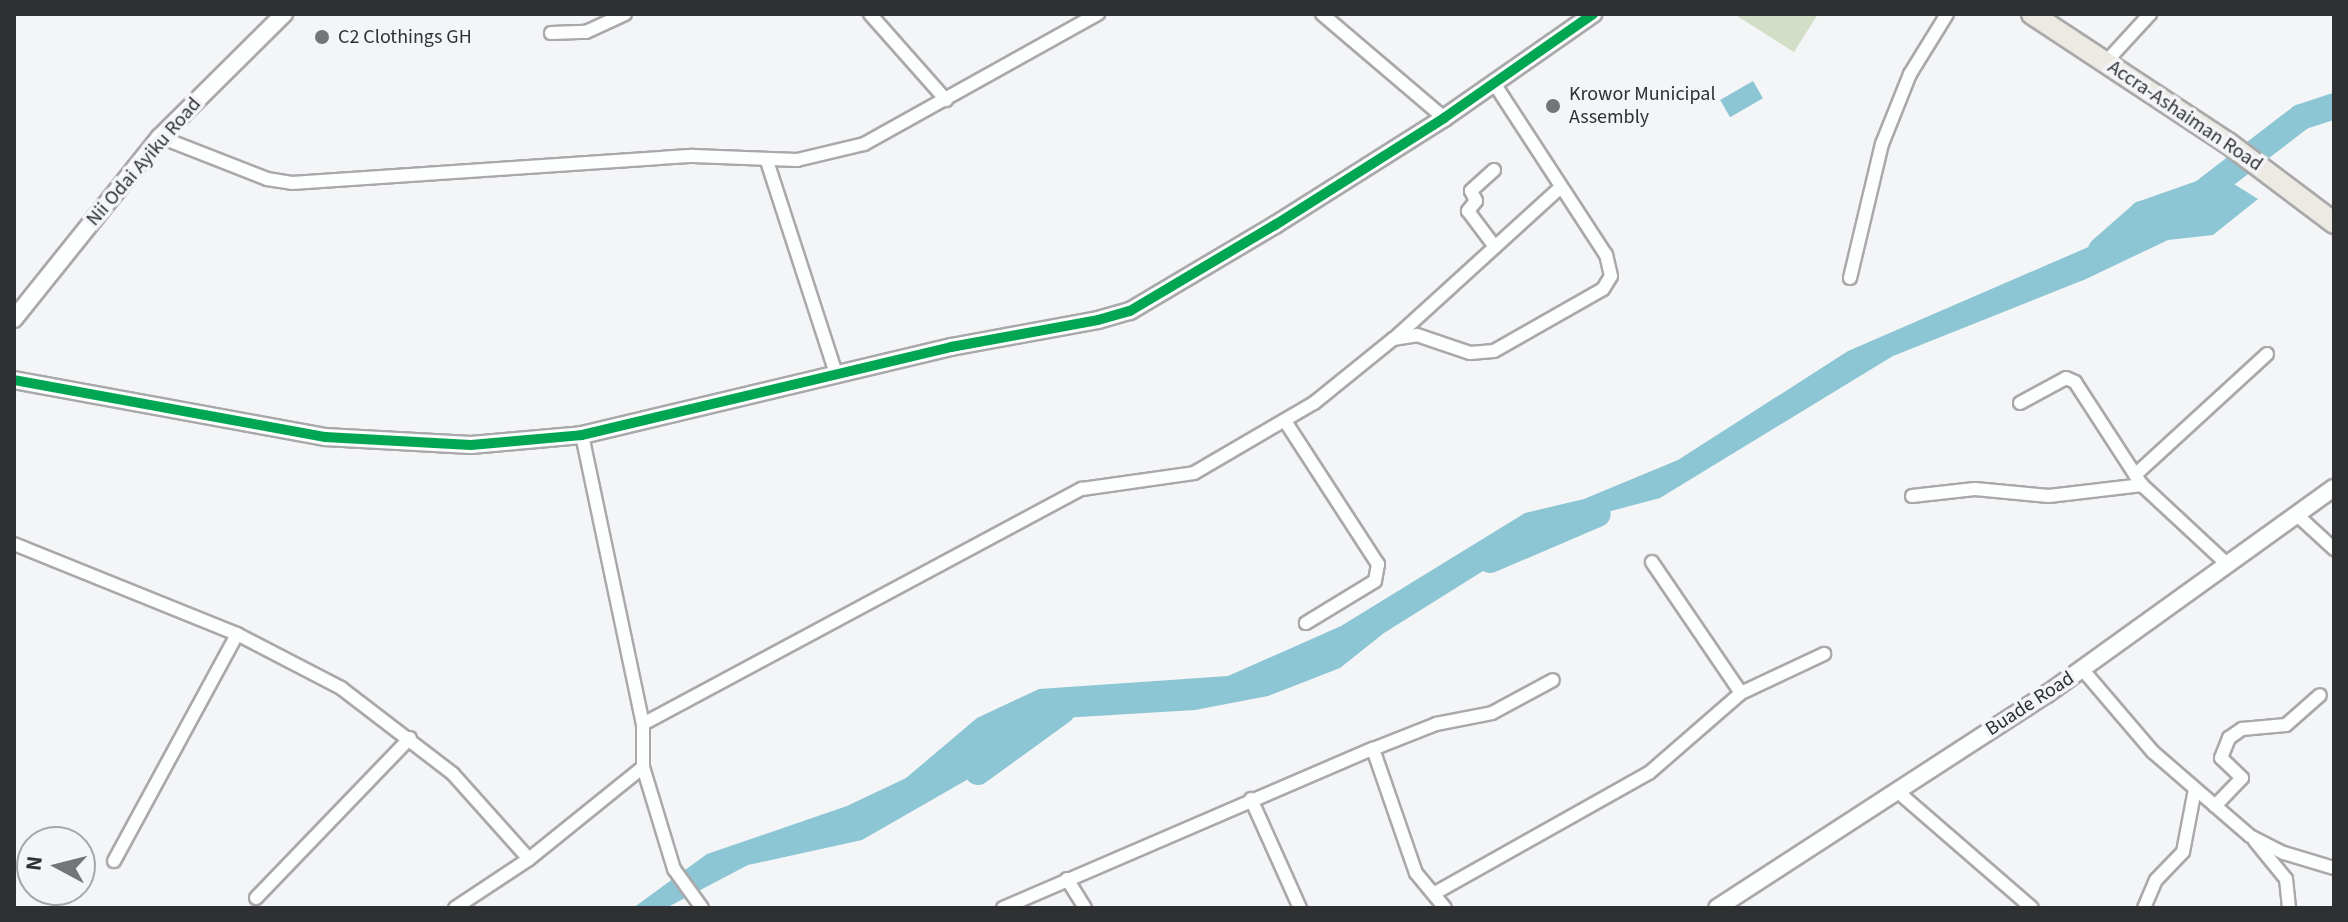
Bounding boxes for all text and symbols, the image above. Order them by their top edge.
place label: C2 Clothings GH [338,25,472,49]
marker: C2 Clothings GH [313,28,331,46]
street label: Accra-Ashaiman Road [2103,55,2267,177]
place label: Krowor Municipal Assembly [1569,82,1715,129]
street label: Nii Odai Ayiku Road [82,93,206,231]
marker: Krowor Municipal Assembly [1544,97,1562,115]
street label: Buade Road [1981,667,2079,741]
north arrow [16,826,96,906]
text: N [17,854,51,873]

